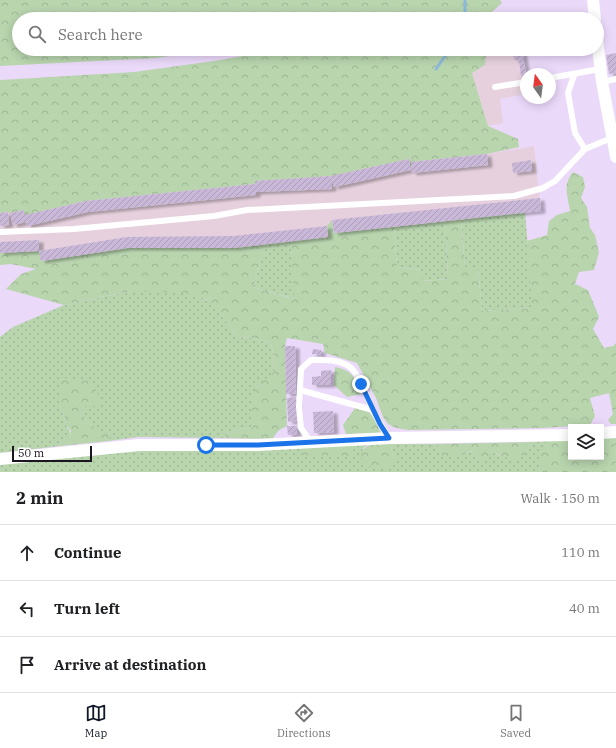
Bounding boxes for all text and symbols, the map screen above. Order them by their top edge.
search box [12,12,604,56]
icon: search [26,23,48,45]
text: Search here [58,25,143,44]
north arrow [520,68,556,104]
route end [352,375,370,393]
map controls [568,424,604,460]
button: layers [568,424,604,460]
route start [197,436,215,454]
scale bar [12,444,92,463]
text: 50 m [18,446,44,460]
text: 2 min [16,487,64,509]
text: Walk · 150 m [521,490,600,507]
icon: ahead [16,542,38,564]
text: Continue [54,543,121,562]
text: 110 m [561,544,600,561]
icon: left [16,598,38,620]
text: Turn left [54,599,120,618]
text: 40 m [569,600,600,617]
icon: arrive [16,654,38,676]
text: Arrive at destination [54,655,206,674]
tab: Map [85,702,107,740]
tab: Directions [277,702,331,740]
tab: Saved [500,702,531,740]

